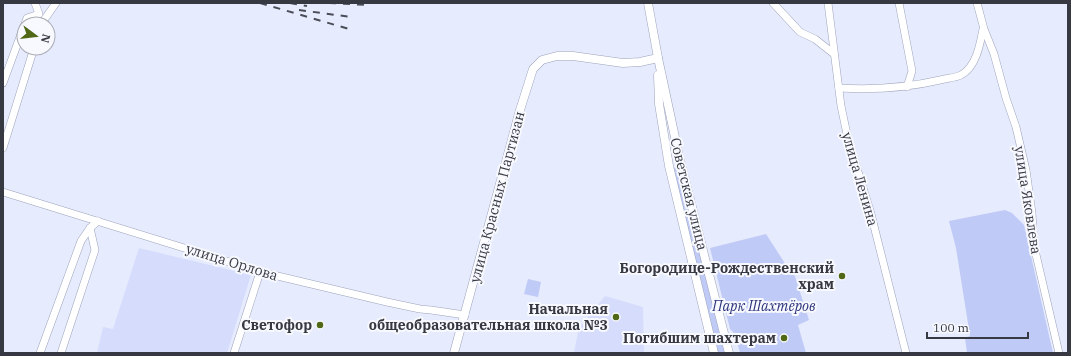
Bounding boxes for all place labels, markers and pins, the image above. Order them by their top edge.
place label: Богородице-Рождественский храм [620,259,834,293]
marker: Богородице-Рождественский храм [837,271,847,281]
place label: Начальная общеобразовательная школа №3 [369,300,608,334]
marker: Начальная общеобразовательная школа №3 [611,312,621,322]
place label: Светофор [241,316,312,334]
marker: Светофор [315,320,325,330]
place label: Погибшим шахтерам [623,329,776,347]
marker: Погибшим шахтерам [779,333,789,343]

